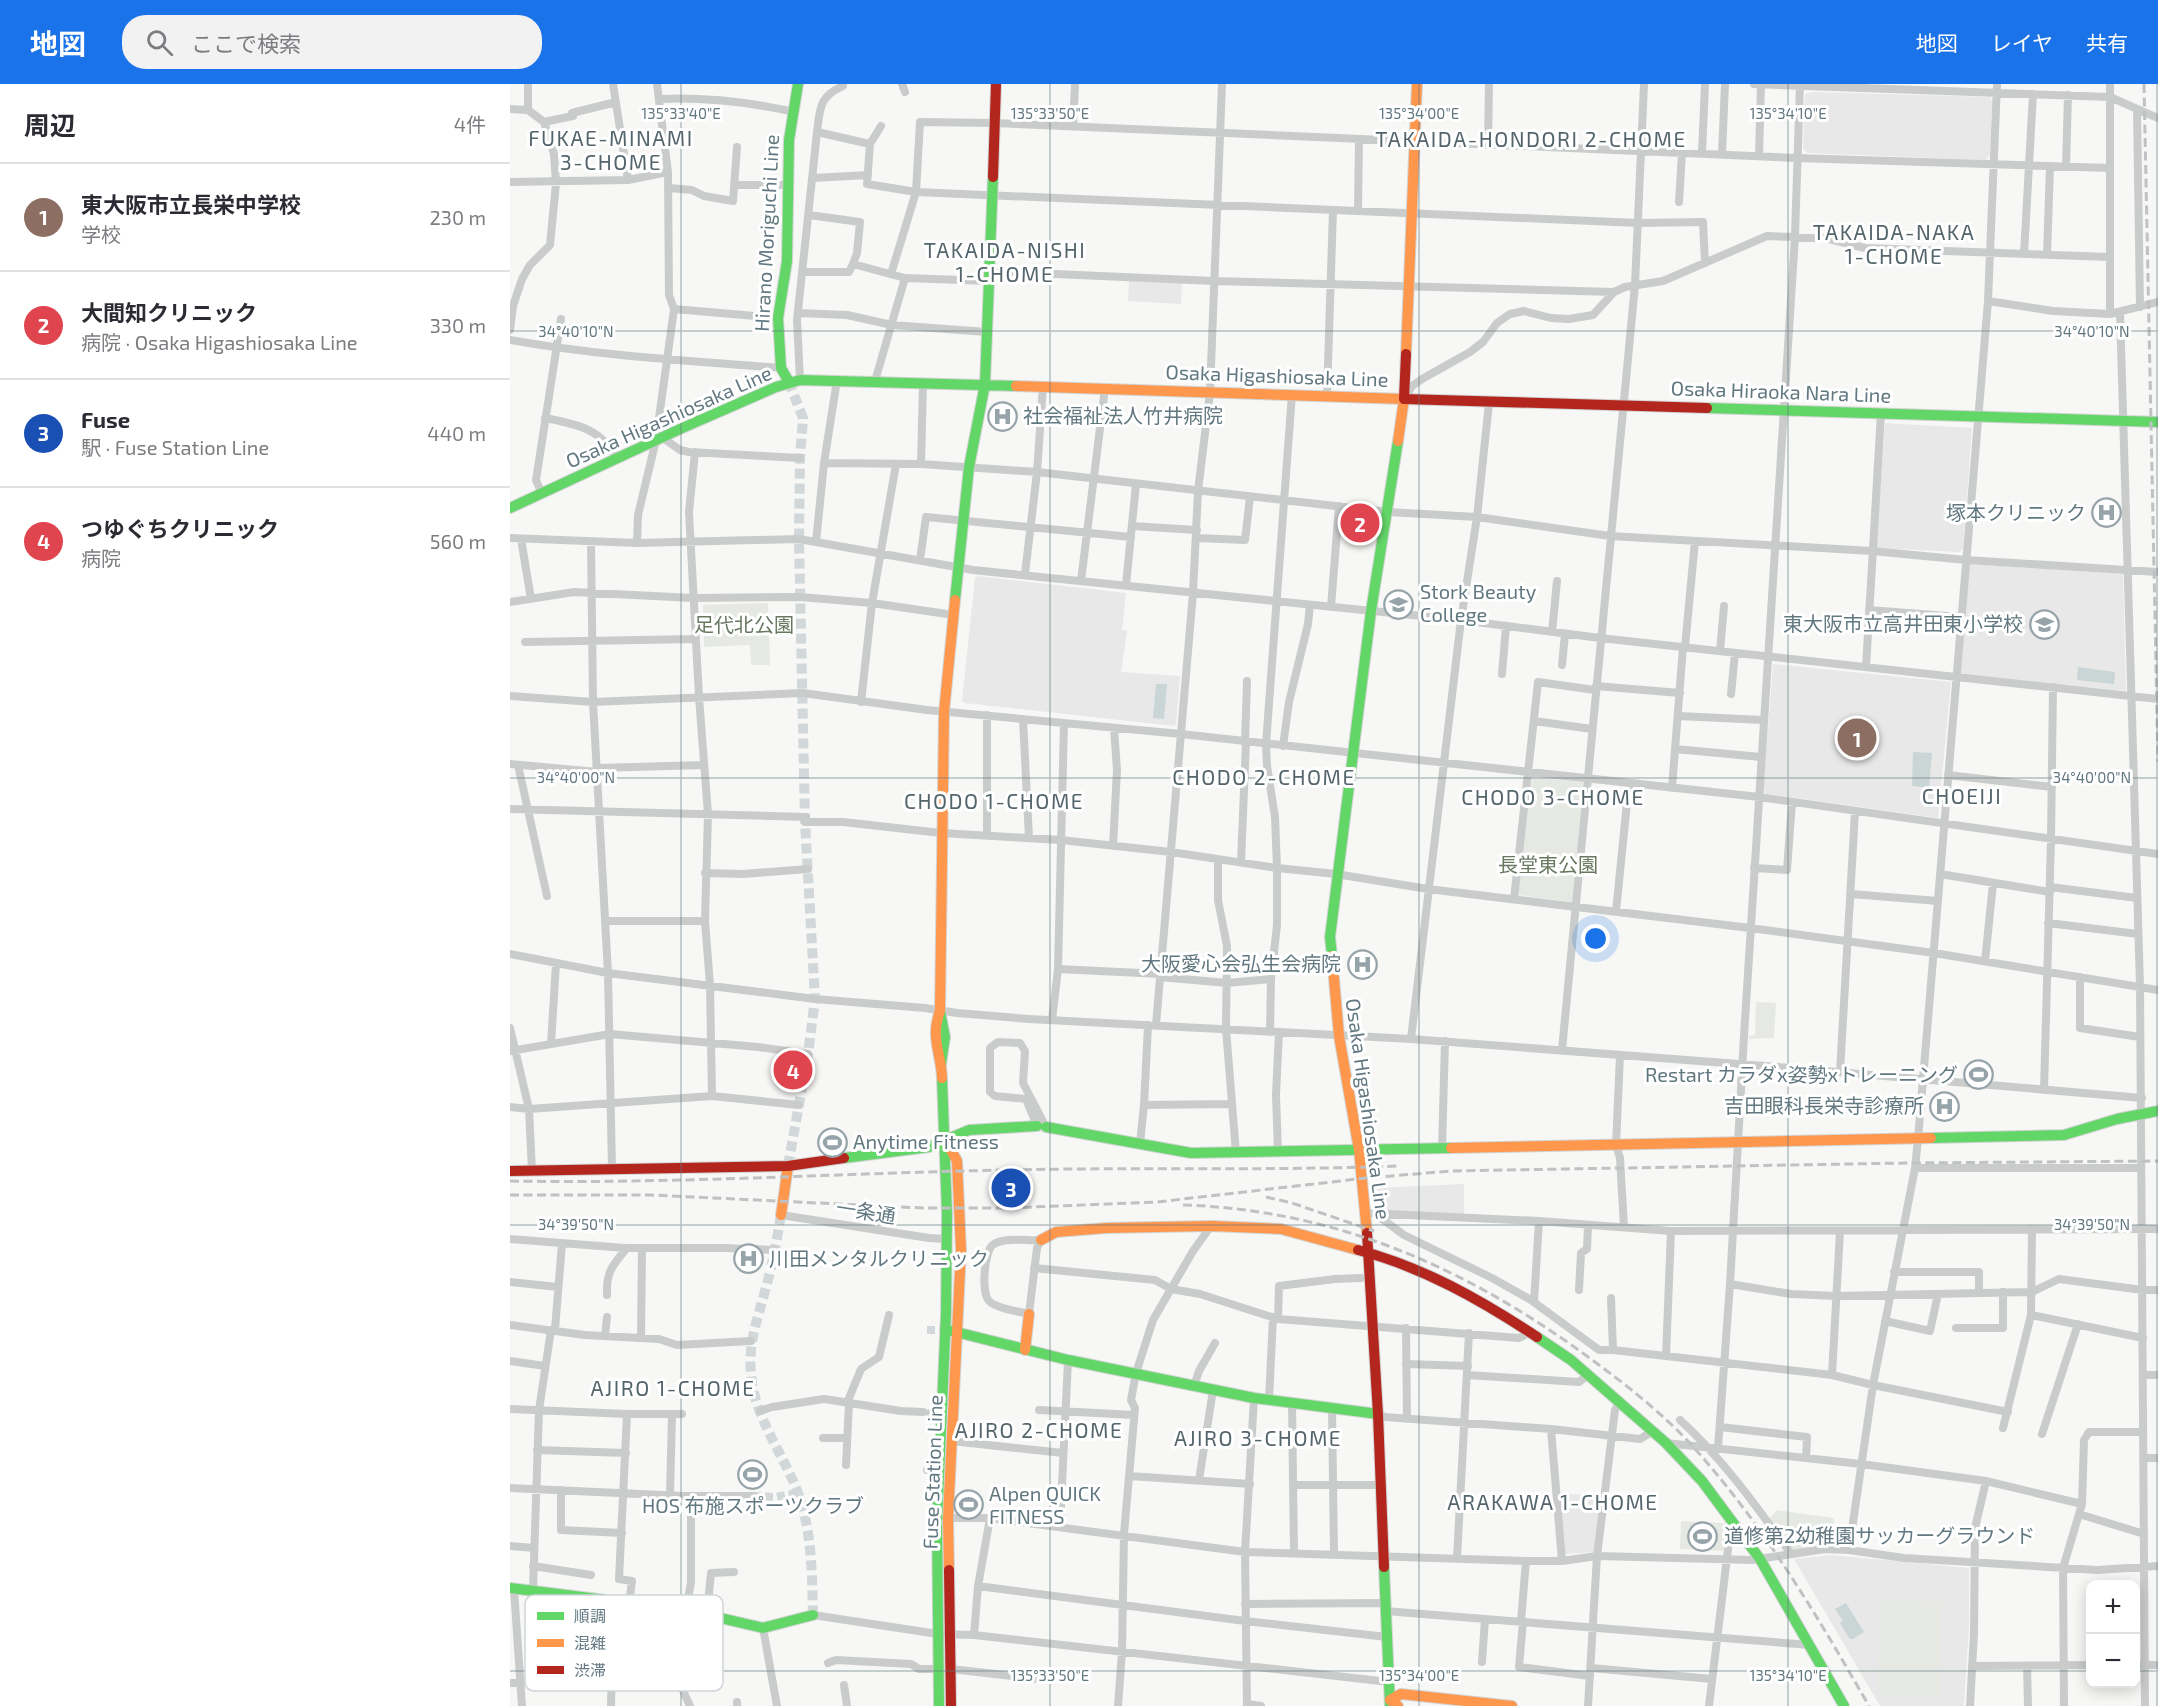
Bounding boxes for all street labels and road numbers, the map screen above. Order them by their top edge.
street label: Hirano Moriguchi Line [749,134,783,332]
street label: Osaka Higashiosaka Line [1165,359,1389,391]
street label: Osaka Higashiosaka Line [562,360,775,472]
street label: Osaka Hiraoka Nara Line [1670,375,1892,407]
street label: Osaka Higashiosaka Line [1342,997,1396,1221]
street label: 一条通 [835,1194,898,1228]
street label: Fuse Station Line [917,1394,947,1550]

